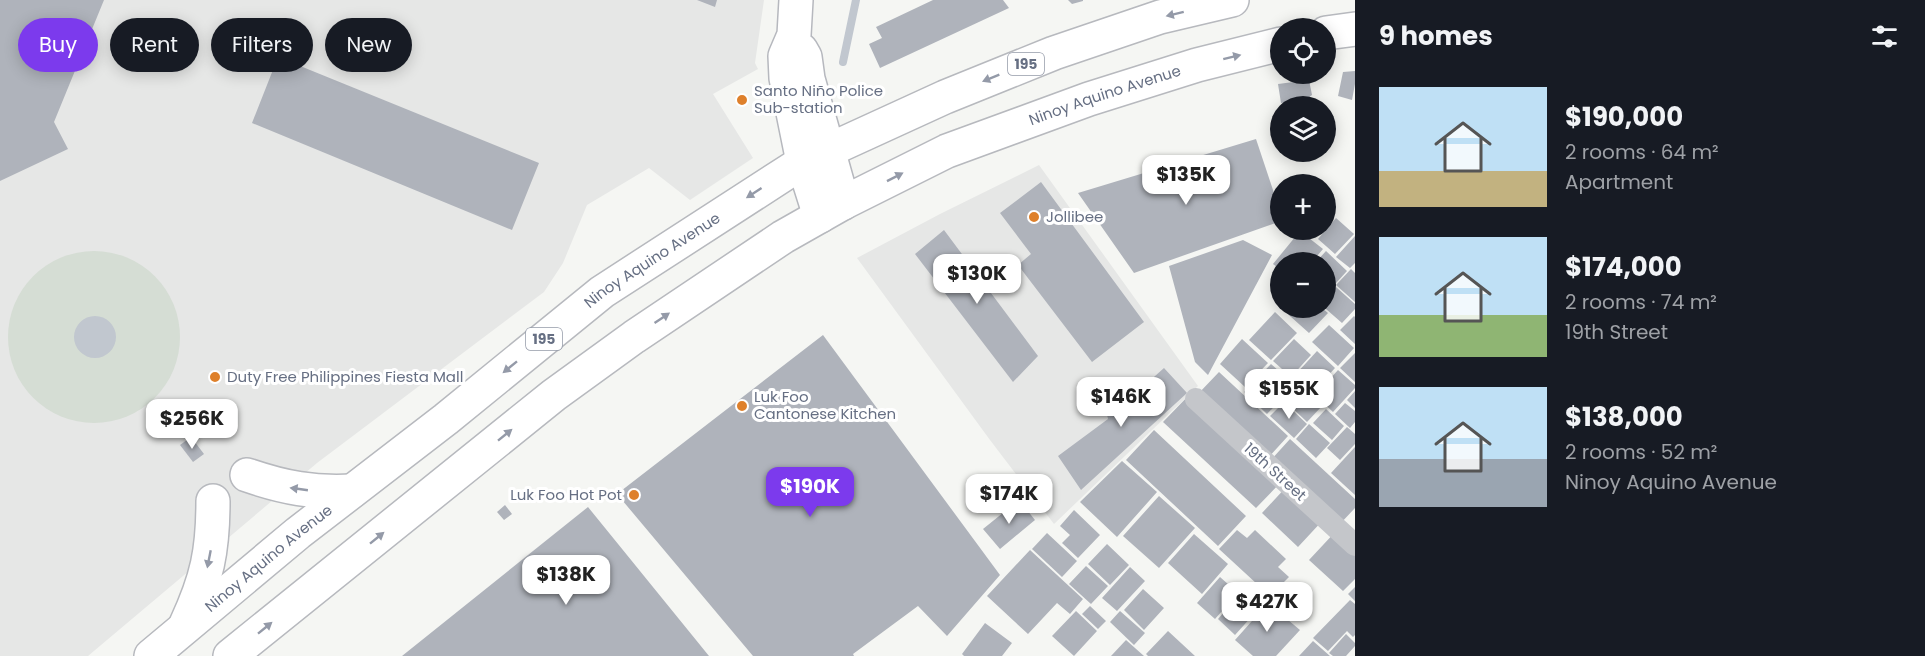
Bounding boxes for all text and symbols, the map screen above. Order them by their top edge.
one-way arrow [1166,9,1184,19]
chip: Buy [18,18,98,72]
chip: Rent [110,18,199,72]
chip: Filters [211,18,313,72]
chip: New [325,18,412,72]
map controls [1270,18,1336,318]
button: locate [1270,18,1336,84]
text: 9 homes [1379,18,1493,54]
icon: filters [1868,20,1901,53]
one-way arrow [1222,51,1241,61]
road number: 195 [1008,53,1044,75]
street label: Ninoy Aquino Avenue [1026,60,1183,130]
one-way arrow [982,73,1000,83]
place label: Santo Niño Police Sub-station [754,80,883,118]
marker: Santo Niño Police Sub-station [735,93,749,107]
button: layers [1270,96,1336,162]
text: $190,000 [1565,99,1683,135]
icon: home [1427,111,1499,183]
text: 2 rooms · 64 m² [1565,138,1719,166]
pin: $135K [1144,155,1228,206]
text: $135K [1156,160,1216,188]
text: Apartment [1565,168,1673,196]
one-way arrow [887,172,904,182]
button: + [1270,174,1336,240]
one-way arrow [745,188,762,199]
place label: Jollibee [1046,206,1103,227]
street label: Ninoy Aquino Avenue [579,207,724,313]
marker: Jollibee [1027,210,1041,224]
text: $174,000 [1565,249,1682,285]
button: − [1270,252,1336,318]
pin: $130K [935,254,1019,305]
text: $130K [947,259,1007,287]
icon: home [1427,261,1499,333]
text: 2 rooms · 74 m² [1565,288,1717,316]
one-way arrow [654,313,670,324]
text: 19th Street [1565,318,1668,346]
road number: 195 [526,328,562,350]
one-way arrow [502,361,518,374]
place label: Duty Free Philippines Fiesta Mall [227,366,463,387]
pin: $155K [1247,369,1331,420]
marker: Duty Free Philippines Fiesta Mall [208,370,222,384]
text: $155K [1259,374,1319,402]
pin: $146K [1079,377,1163,428]
text: $146K [1091,382,1151,410]
place label: Luk Foo Cantonese Kitchen [754,386,896,424]
pin: $256K [150,399,234,450]
marker: Luk Foo Cantonese Kitchen [735,399,749,413]
text: $138,000 [1565,399,1683,435]
text: $256K [160,404,224,432]
icon: home [1427,411,1499,483]
one-way arrow [498,429,513,441]
street label: 19th Street [1240,438,1311,505]
text: 2 rooms · 52 m² [1565,438,1717,466]
pin: $190K [768,467,852,518]
text: Ninoy Aquino Avenue [1565,468,1777,496]
text: $190K [780,472,840,500]
pin: $174K [967,474,1051,525]
text: $174K [980,479,1038,507]
one-way arrow [289,484,308,493]
place label: Luk Foo Hot Pot [510,484,622,505]
marker: Luk Foo Hot Pot [627,488,641,502]
street label: Ninoy Aquino Avenue [200,499,337,617]
one-way arrow [370,533,385,545]
one-way arrow [204,550,213,569]
pin: $138K [524,555,608,606]
text: $138K [536,560,596,588]
pin: $427K [1225,582,1309,633]
text: $427K [1236,587,1298,615]
one-way arrow [257,622,273,635]

